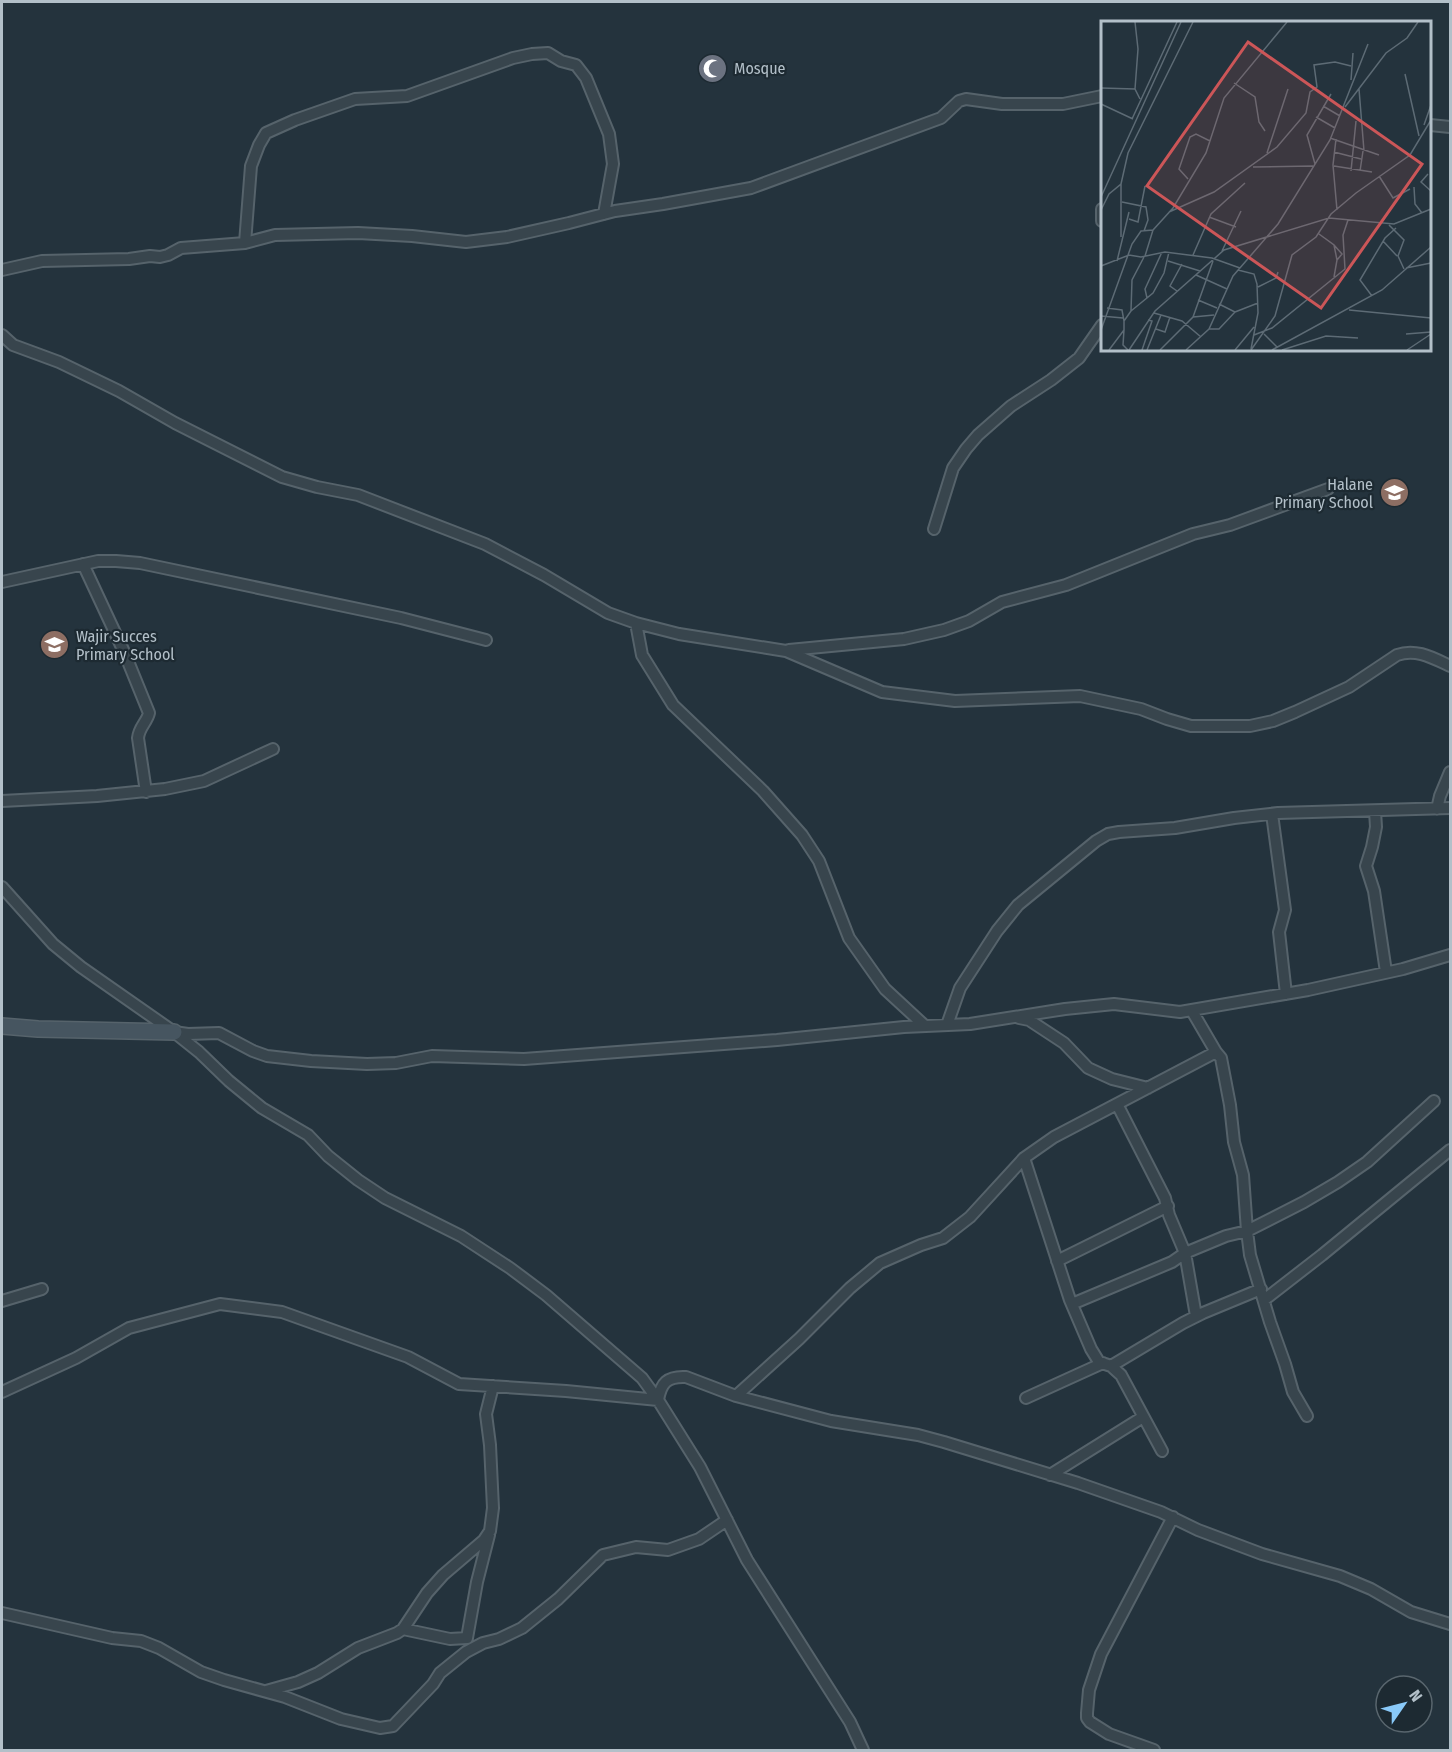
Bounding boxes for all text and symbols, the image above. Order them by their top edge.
inset map [1101,21,1431,351]
mosque icon: Mosque [697,52,729,84]
place label: Mosque [734,59,786,78]
place label: Halane Primary School [1274,475,1373,512]
school or university icon: Halane Primary School [1378,477,1410,509]
place label: Wajir Succes Primary School [76,627,175,664]
school or university icon: Wajir Succes Primary School [39,629,71,661]
north arrow [1374,1674,1434,1734]
text: N [1405,1686,1426,1705]

